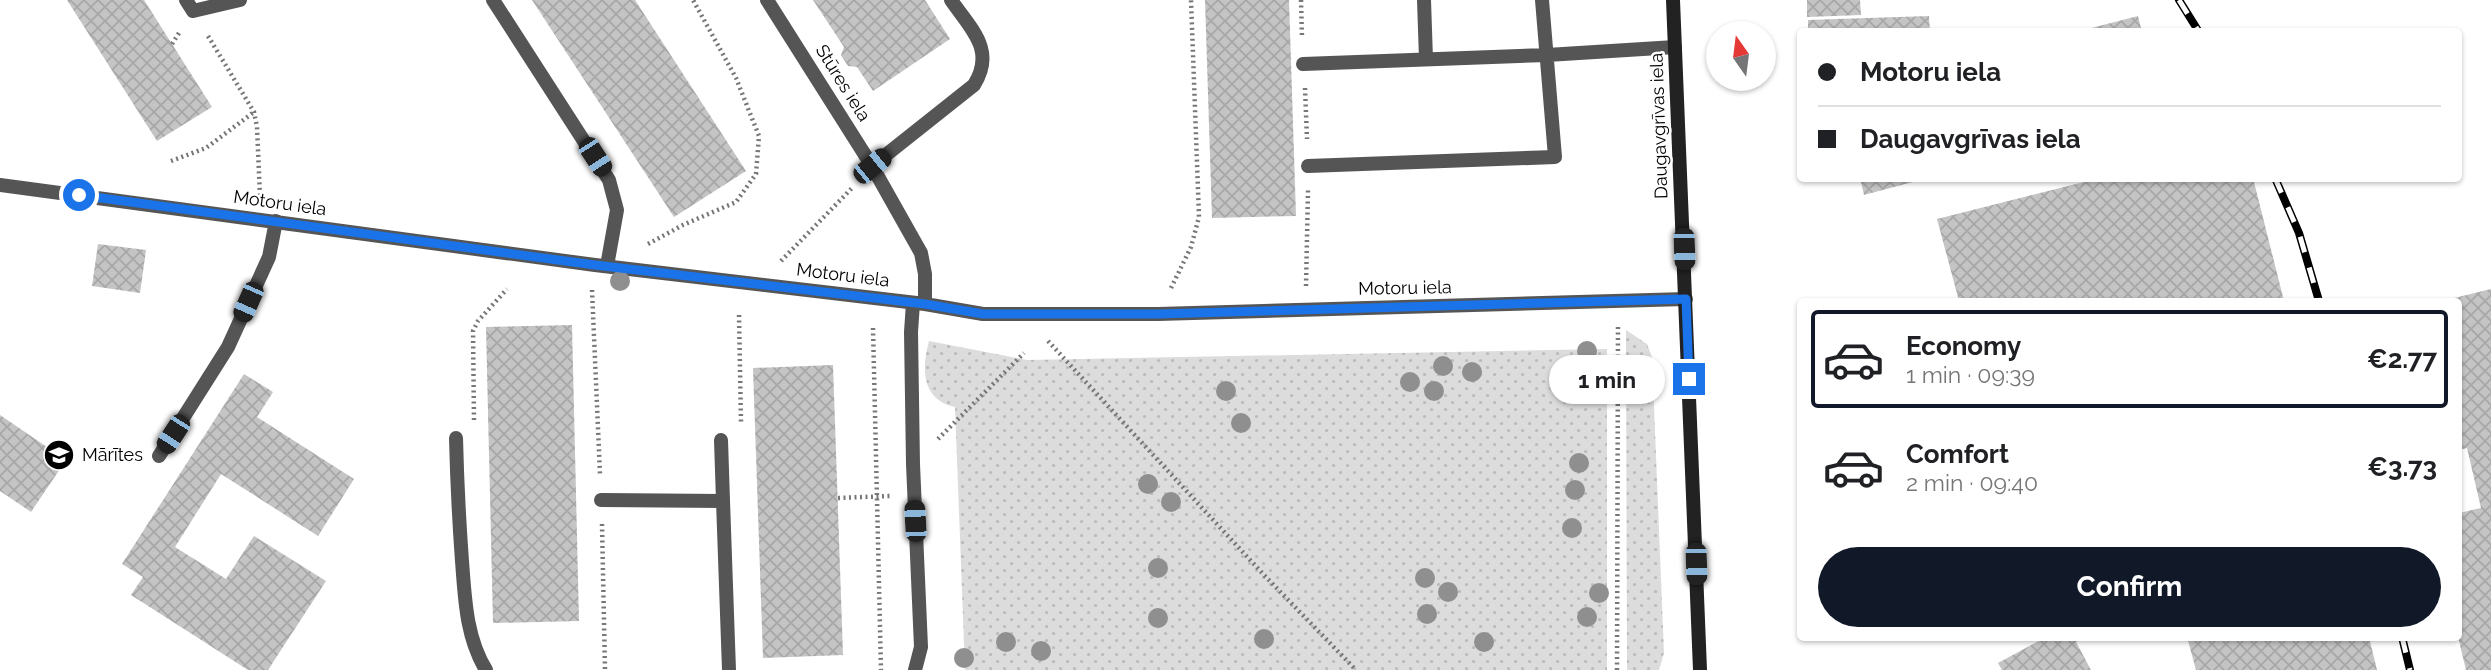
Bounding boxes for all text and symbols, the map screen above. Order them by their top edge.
north arrow [1706,21,1776,91]
map controls [1706,21,1776,91]
street label: Stūres iela [812,40,875,125]
street label: Daugavgrīvas iela [1645,53,1672,199]
text: Motoru iela [1860,57,2001,87]
text: Daugavgrīvas iela [1860,124,2081,154]
car [575,134,616,180]
car [850,145,895,187]
route start [63,179,95,211]
street label: Motoru iela [232,186,328,219]
car [1673,228,1696,270]
street label: Motoru iela [795,258,891,291]
street label: Motoru iela [1358,276,1452,299]
car [230,279,267,325]
icon: car [1822,328,1885,391]
text: Economy [1906,331,2021,361]
text: €2.77 [2367,344,2437,374]
callout: 1 min [1549,354,1664,404]
text: 1 min · 09:39 [1906,361,2035,388]
route end [1673,363,1705,395]
text: 1 min [1578,366,1636,393]
car [153,411,194,457]
icon: car [1822,436,1885,499]
school or university icon: Mārītes [42,438,76,472]
text: Comfort [1906,439,2009,469]
place label: Mārītes [82,444,143,465]
text: €3.73 [2367,452,2437,482]
text: 2 min · 09:40 [1906,469,2038,496]
car [904,499,927,543]
car [1685,543,1708,585]
button: Confirm [1818,547,2441,627]

